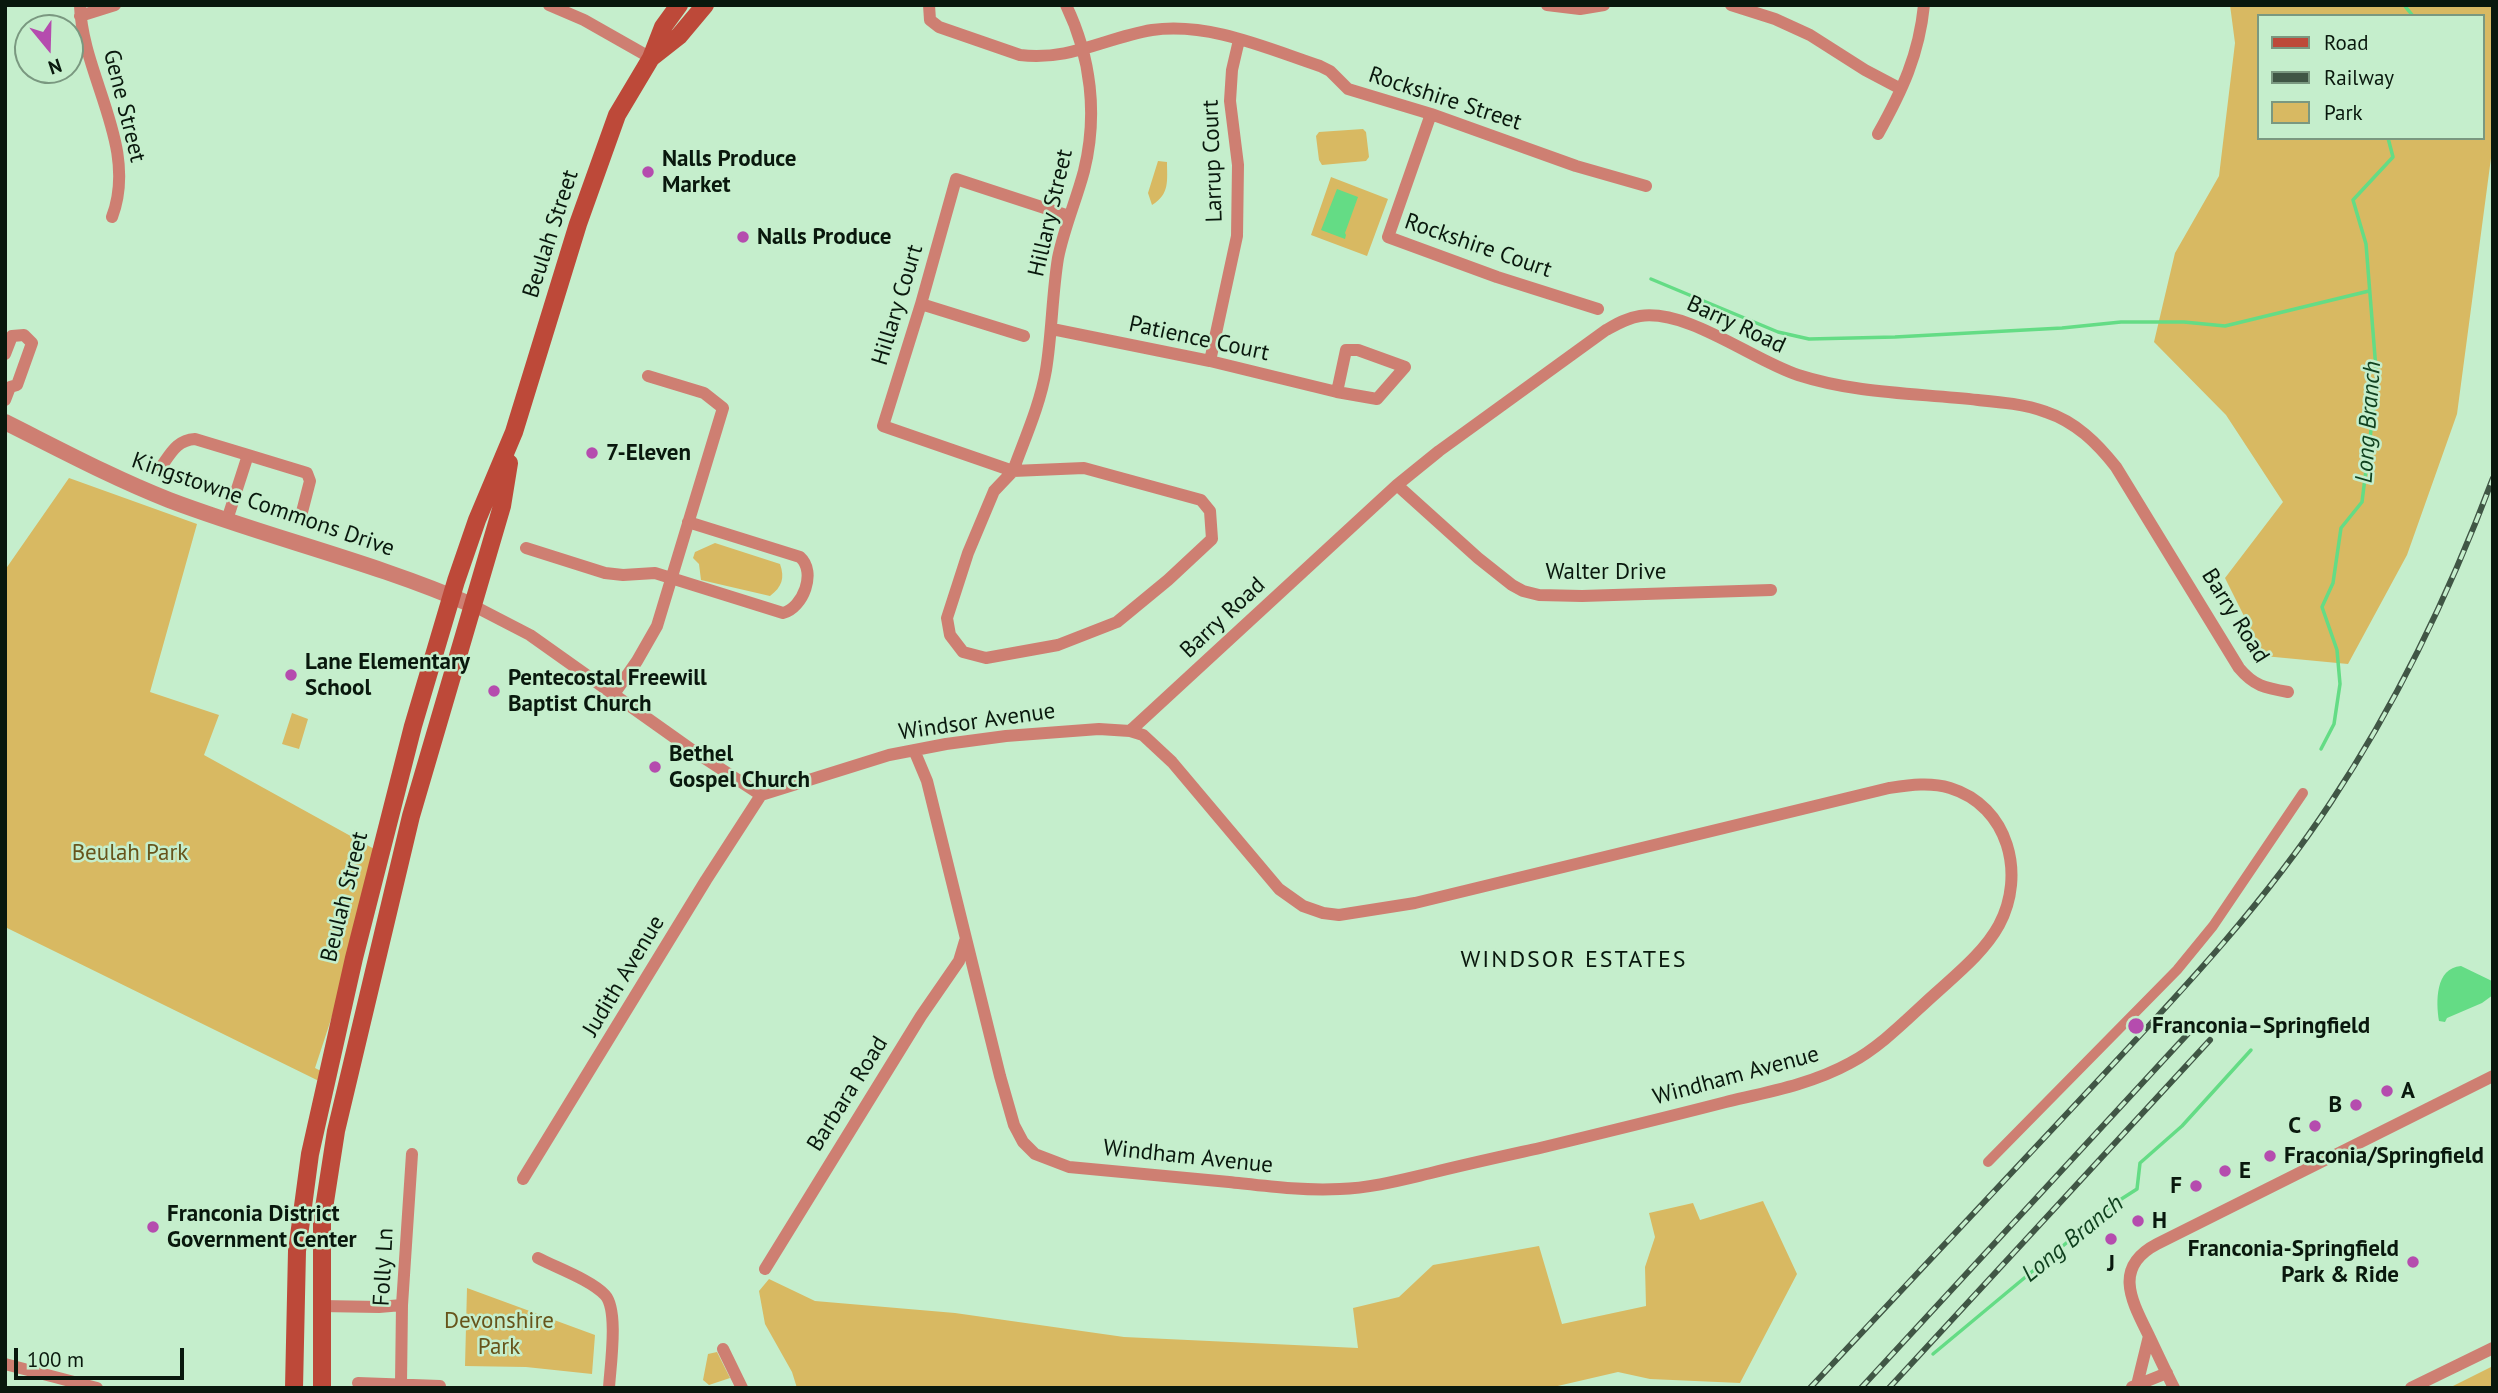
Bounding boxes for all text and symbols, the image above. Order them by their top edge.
north arrow [14,14,84,84]
legend [2256,14,2484,140]
text: Road [2324,29,2368,56]
street label: Gene Street [97,47,151,165]
text: N [45,54,65,80]
street label: Rockshire Street [1365,61,1525,137]
text: Railway [2324,64,2394,91]
street label: Larrup Court [1197,99,1229,223]
text: Park [2324,99,2363,126]
place label: Nalls Produce Market [662,145,797,199]
street label: Hillary Street [1023,147,1079,279]
marker: Nalls Produce Market [640,164,656,180]
street label: Beulah Street [517,166,585,302]
street label: Rockshire Court [1401,208,1555,284]
place label: Nalls Produce [757,223,892,251]
marker: Nalls Produce [735,229,751,245]
street label: Hillary Court [867,241,929,369]
street label: Barry Road [1682,290,1790,360]
street label: Patience Court [1126,311,1272,367]
water label: Long Branch [2350,360,2388,484]
place label: 7-Eleven [606,439,691,467]
marker: 7-Eleven [584,445,600,461]
street label: Kingstowne Commons Drive [128,447,398,563]
street label: Walter Drive [1546,558,1666,586]
street label: Barry Road [2195,564,2275,668]
street label: Barry Road [1175,572,1271,664]
place label: Lane Elementary School [305,648,470,702]
place label: Pentecostal Freewill Baptist Church [508,664,707,718]
marker: Lane Elementary School [283,667,299,683]
marker: Pentecostal Freewill Baptist Church [486,683,502,699]
street label: Windsor Avenue [897,697,1057,747]
place label: Bethel Gospel Church [669,740,810,794]
marker: Bethel Gospel Church [647,759,663,775]
street label: Beulah Street [316,829,374,965]
park label: Beulah Park [72,839,188,867]
street label: Judith Avenue [577,911,671,1041]
district label: WINDSOR ESTATES [1462,946,1686,974]
place label: Franconia–Springfield [2152,1012,2370,1040]
marker: Franconia–Springfield [2126,1016,2146,1036]
street label: Barbara Road [802,1031,894,1157]
street label: Windham Avenue [1650,1041,1822,1111]
place label: A [2401,1077,2415,1105]
marker: A [2379,1083,2395,1099]
place label: B [2328,1091,2342,1119]
marker: B [2348,1097,2364,1113]
place label: C [2288,1112,2301,1140]
marker: C [2307,1118,2323,1134]
street label: Windham Avenue [1102,1134,1274,1180]
place label: Fraconia/Springfield [2284,1142,2484,1170]
marker: Fraconia/Springfield [2262,1148,2278,1164]
place label: E [2239,1157,2251,1185]
marker: E [2217,1163,2233,1179]
place label: F [2170,1172,2182,1200]
marker: F [2188,1178,2204,1194]
water label: Long Branch [2016,1189,2130,1289]
place label: Franconia District Government Center [167,1200,357,1254]
place label: H [2152,1207,2167,1235]
marker: H [2130,1213,2146,1229]
marker: Franconia District Government Center [145,1219,161,1235]
street label: Folly Ln [368,1227,400,1307]
marker: J [2103,1231,2119,1247]
place label: Franconia-Springfield Park & Ride [2188,1235,2399,1289]
place label: J [2107,1250,2115,1278]
marker: Franconia-Springfield Park & Ride [2405,1254,2421,1270]
park label: Devonshire Park [444,1307,554,1361]
scale bar [18,1334,187,1378]
text: 100 m [27,1346,84,1373]

